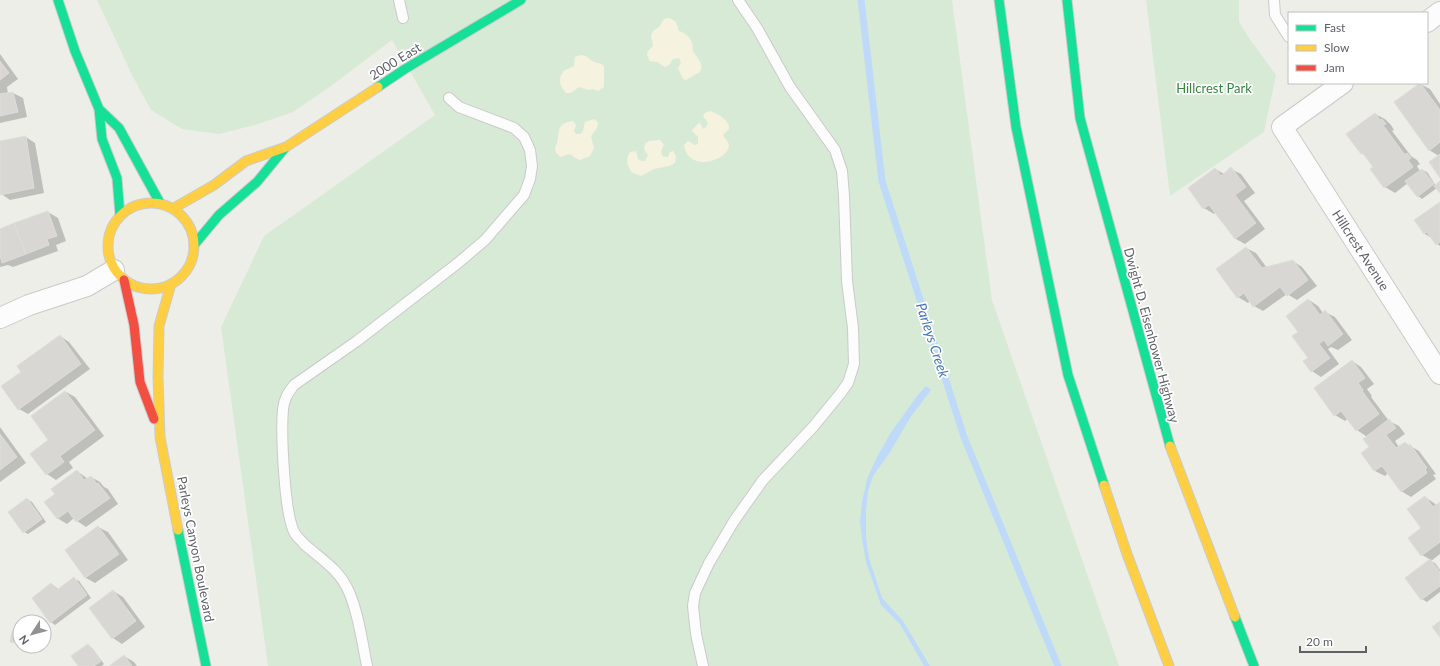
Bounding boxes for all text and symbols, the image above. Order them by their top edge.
legend [1288,12,1428,84]
text: Fast [1324,20,1346,35]
street label: 2000 East [366,39,424,83]
text: Slow [1324,40,1350,55]
text: Jam [1324,60,1345,75]
park label: Hillcrest Park [1176,80,1252,96]
street label: Hillcrest Avenue [1329,207,1393,293]
street label: Dwight D. Eisenhower Highway [1121,246,1183,425]
water label: Parleys Creek [913,300,953,380]
street label: Parleys Canyon Boulevard [174,475,218,623]
north arrow [12,614,52,654]
scale bar [1300,628,1366,654]
text: N [16,633,31,647]
text: 20 m [1306,634,1333,649]

